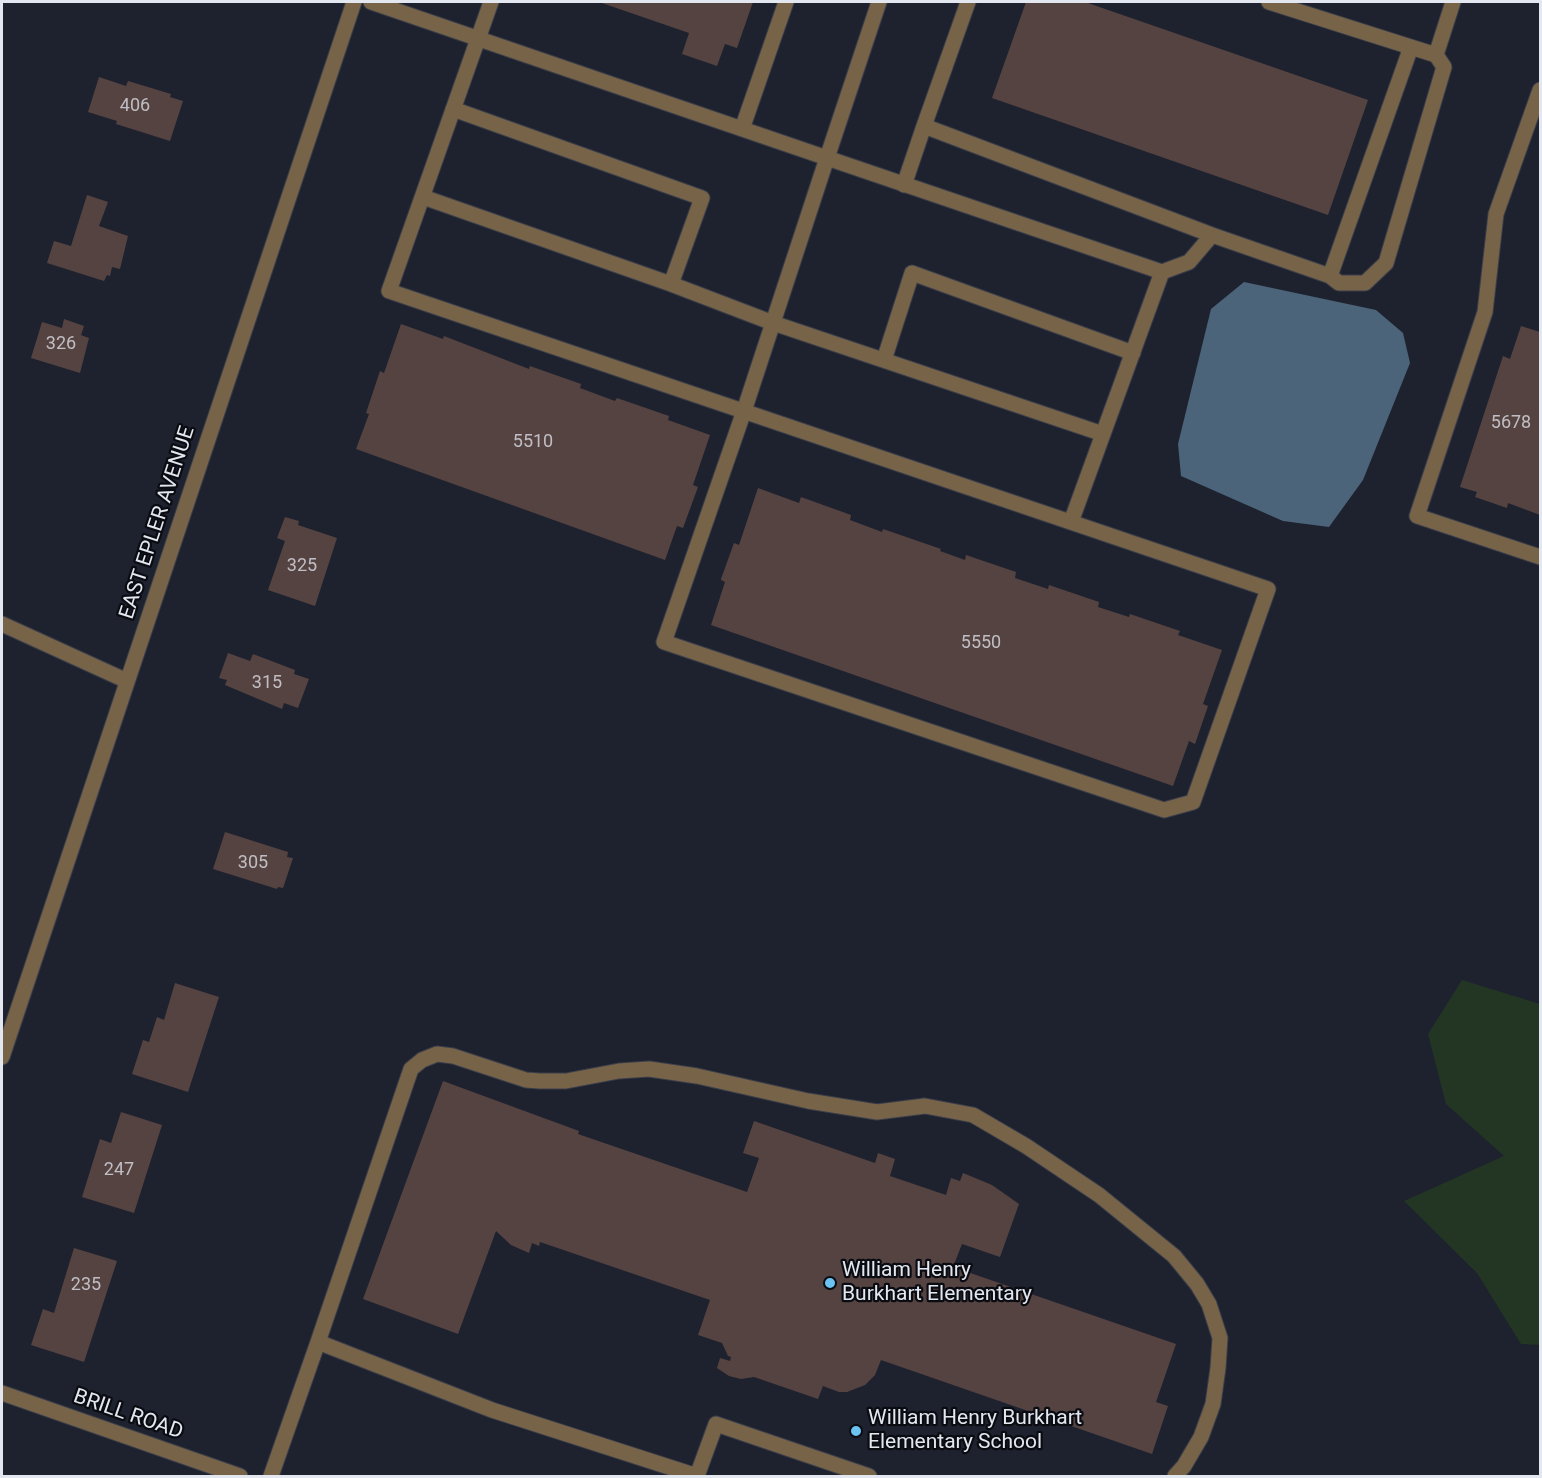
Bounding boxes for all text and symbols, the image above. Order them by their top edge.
house number: 406 [120,95,150,117]
house number: 326 [46,333,76,355]
house number: 5678 [1491,412,1531,434]
street label: EAST EPLER AVENUE [115,423,201,623]
house number: 5510 [513,431,553,453]
house number: 325 [287,555,317,577]
house number: 5550 [961,632,1001,654]
house number: 315 [252,672,282,694]
house number: 305 [238,852,268,874]
house number: 247 [104,1159,134,1181]
place label: William Henry Burkhart Elementary [842,1258,1032,1308]
house number: 235 [71,1274,101,1296]
marker: William Henry Burkhart Elementary [823,1276,837,1290]
street label: BRILL ROAD [70,1384,186,1446]
place label: William Henry Burkhart Elementary School [868,1406,1082,1456]
marker: William Henry Burkhart Elementary School [849,1424,863,1438]

